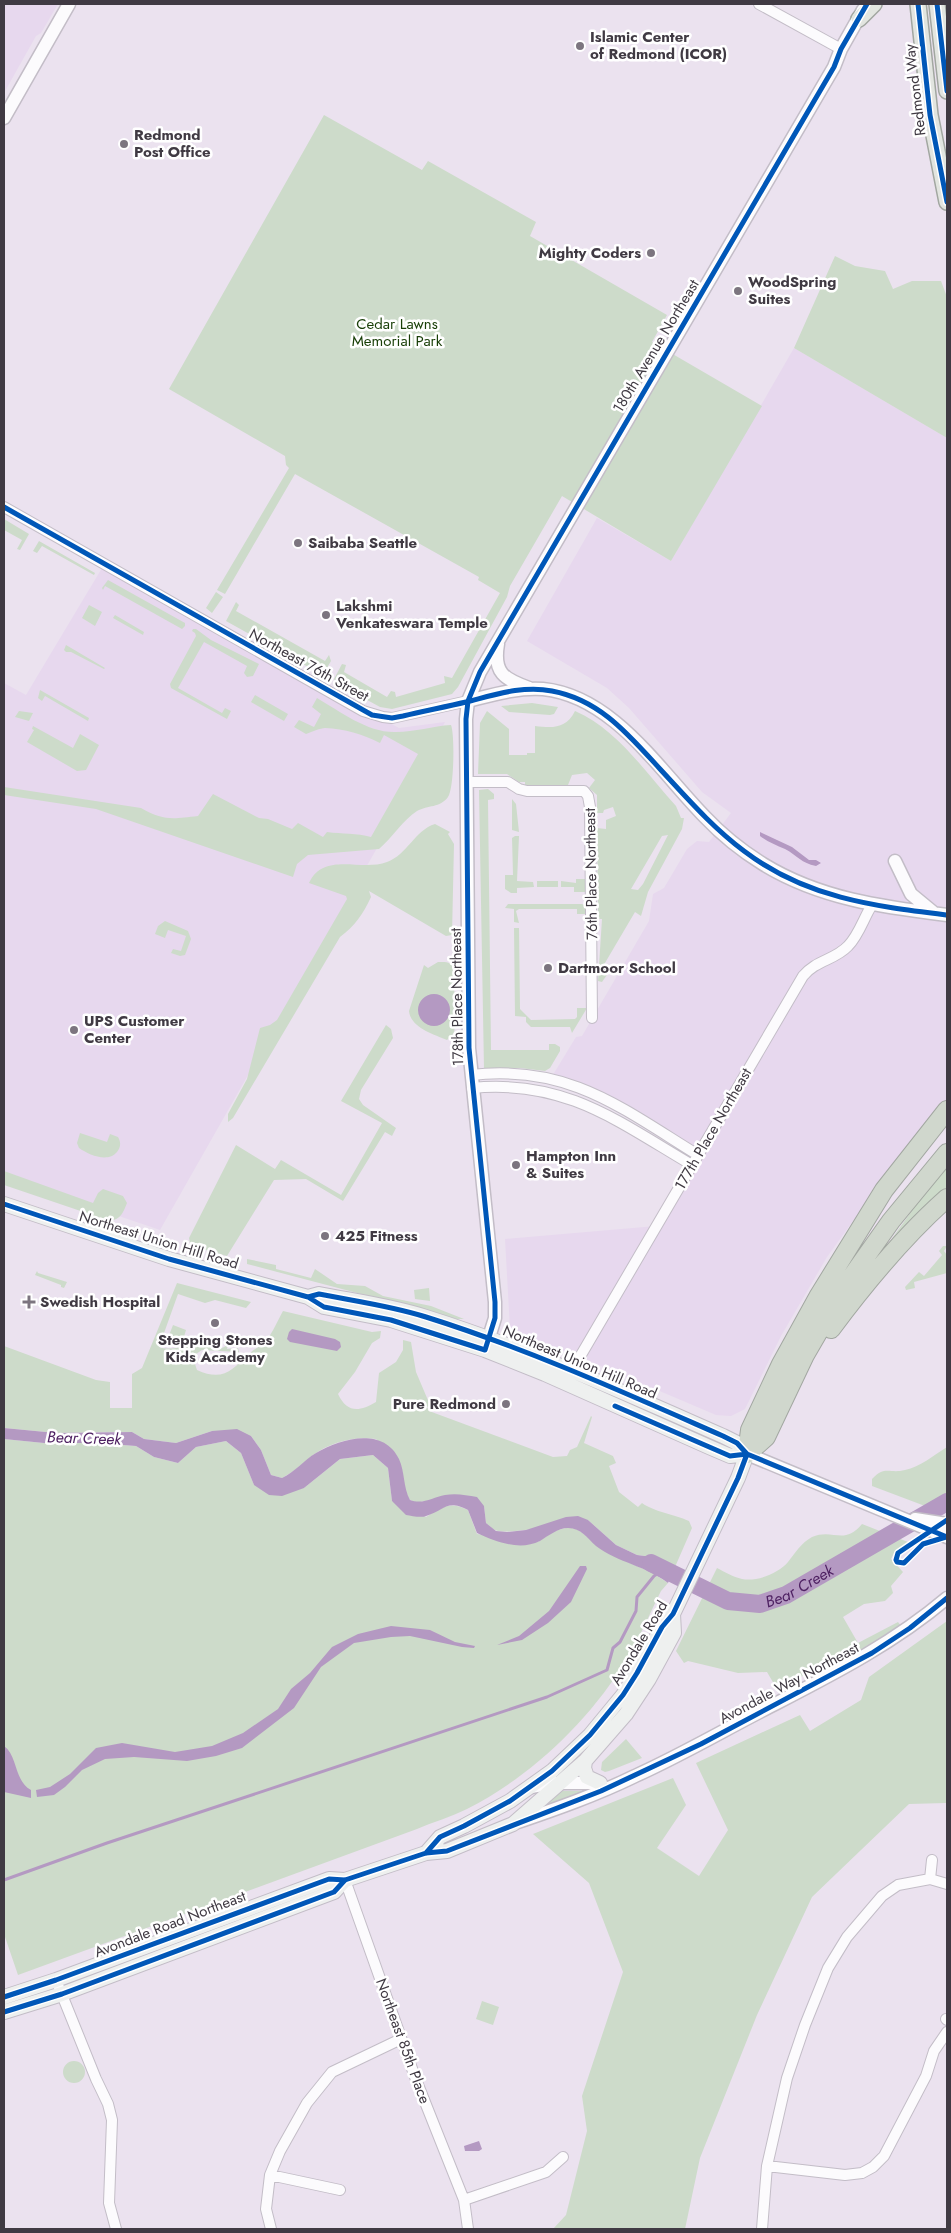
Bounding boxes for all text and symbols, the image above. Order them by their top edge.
place label: Islamic Center of Redmond (ICOR) [590,26,727,65]
marker: Islamic Center of Redmond (ICOR) [574,40,586,52]
street label: Redmond Way [898,42,932,137]
place label: Redmond Post Office [134,124,211,163]
marker: Redmond Post Office [118,138,130,150]
place label: Mighty Coders [539,242,641,264]
marker: Mighty Coders [645,247,657,259]
place label: WoodSpring Suites [748,271,836,310]
street label: 180th Avenue Northeast [607,275,705,417]
marker: WoodSpring Suites [732,285,744,297]
park label: Cedar Lawns Memorial Park [352,313,443,352]
place label: Saibaba Seattle [308,532,417,554]
marker: Saibaba Seattle [292,537,304,549]
place label: Lakshmi Venkateswara Temple [335,595,488,634]
marker: Lakshmi Venkateswara Temple [320,609,332,621]
street label: Northeast 76th Street [245,623,373,707]
street label: 76th Place Northeast [579,808,603,940]
street label: 178th Place Northeast [445,927,469,1066]
place label: Dartmoor School [558,957,676,979]
marker: Dartmoor School [542,962,554,974]
place label: UPS Customer Center [84,1010,185,1049]
marker: UPS Customer Center [68,1024,80,1036]
street label: 177th Place Northeast [669,1063,757,1194]
place label: Hampton Inn & Suites [526,1145,616,1184]
marker: Hampton Inn & Suites [510,1159,522,1171]
street label: Northeast Union Hill Road [77,1205,241,1275]
place label: 425 Fitness [335,1225,418,1247]
marker: 425 Fitness [319,1230,331,1242]
place label: Swedish Hospital [40,1291,160,1313]
marker: Swedish Hospital [22,1295,36,1309]
marker: Stepping Stones Kids Academy [209,1317,221,1329]
street label: Northeast Union Hill Road [499,1320,661,1404]
place label: Stepping Stones Kids Academy [158,1329,273,1368]
place label: Pure Redmond [393,1393,496,1415]
marker: Pure Redmond [500,1398,512,1410]
water label: Bear Creek [47,1425,123,1451]
water label: Bear Creek [762,1558,838,1613]
street label: Avondale Road [605,1596,673,1690]
street label: Avondale Way Northeast [715,1637,863,1729]
street label: Avondale Road Northeast [91,1885,249,1963]
street label: Northeast 85th Place [370,1975,436,2107]

